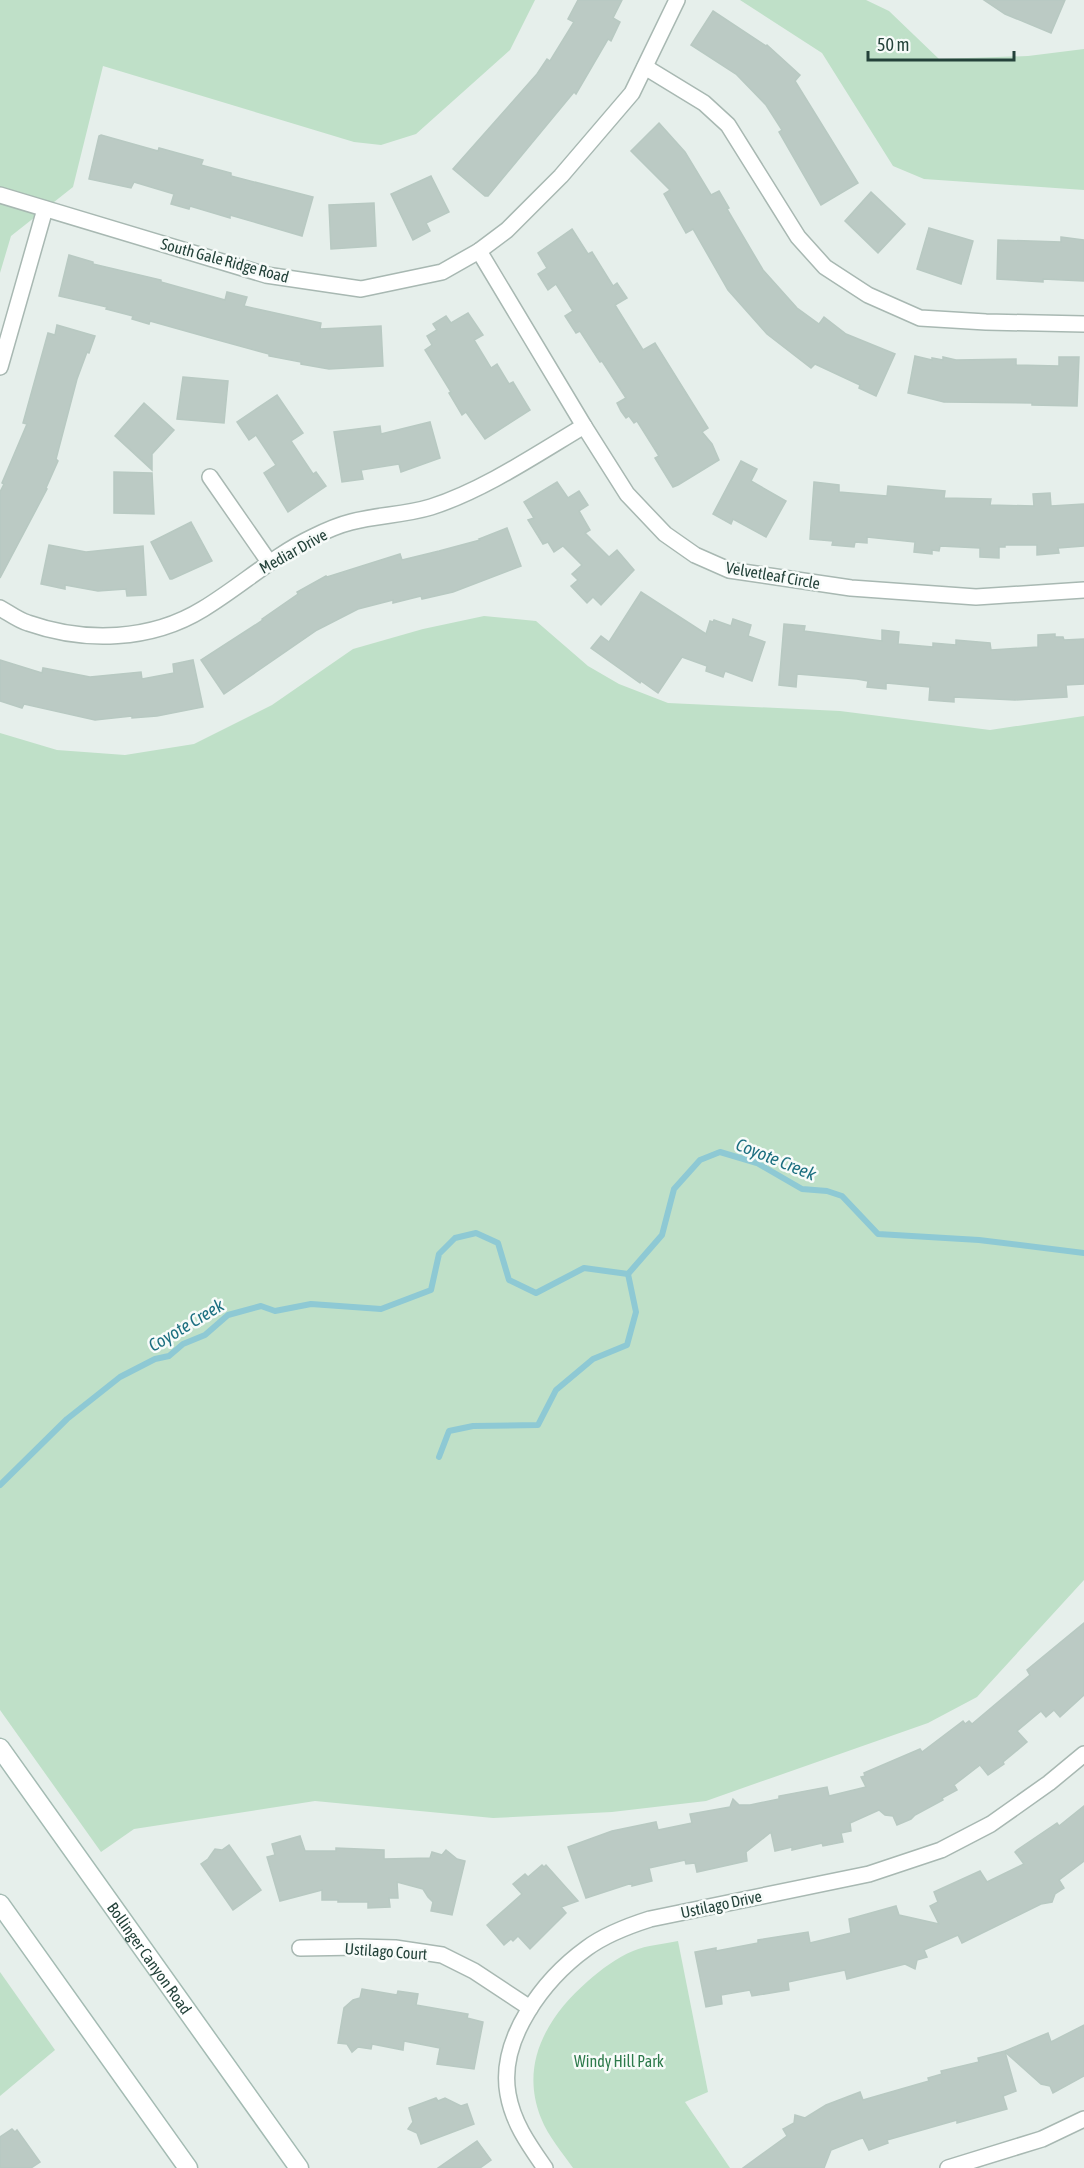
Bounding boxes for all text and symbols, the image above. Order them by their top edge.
scale bar [868,24,1014,62]
text: 50 m [877,34,909,55]
street label: South Gale Ridge Road [159,234,291,287]
street label: Mediar Drive [256,525,330,577]
street label: Velvetleaf Circle [725,558,821,592]
water label: Coyote Creek [733,1133,820,1185]
water label: Coyote Creek [144,1294,229,1356]
street label: Ustilago Drive [679,1887,763,1922]
street label: Bollinger Canyon Road [104,1899,195,2017]
street label: Ustilago Court [344,1939,428,1964]
park label: Windy Hill Park [574,2052,664,2071]

